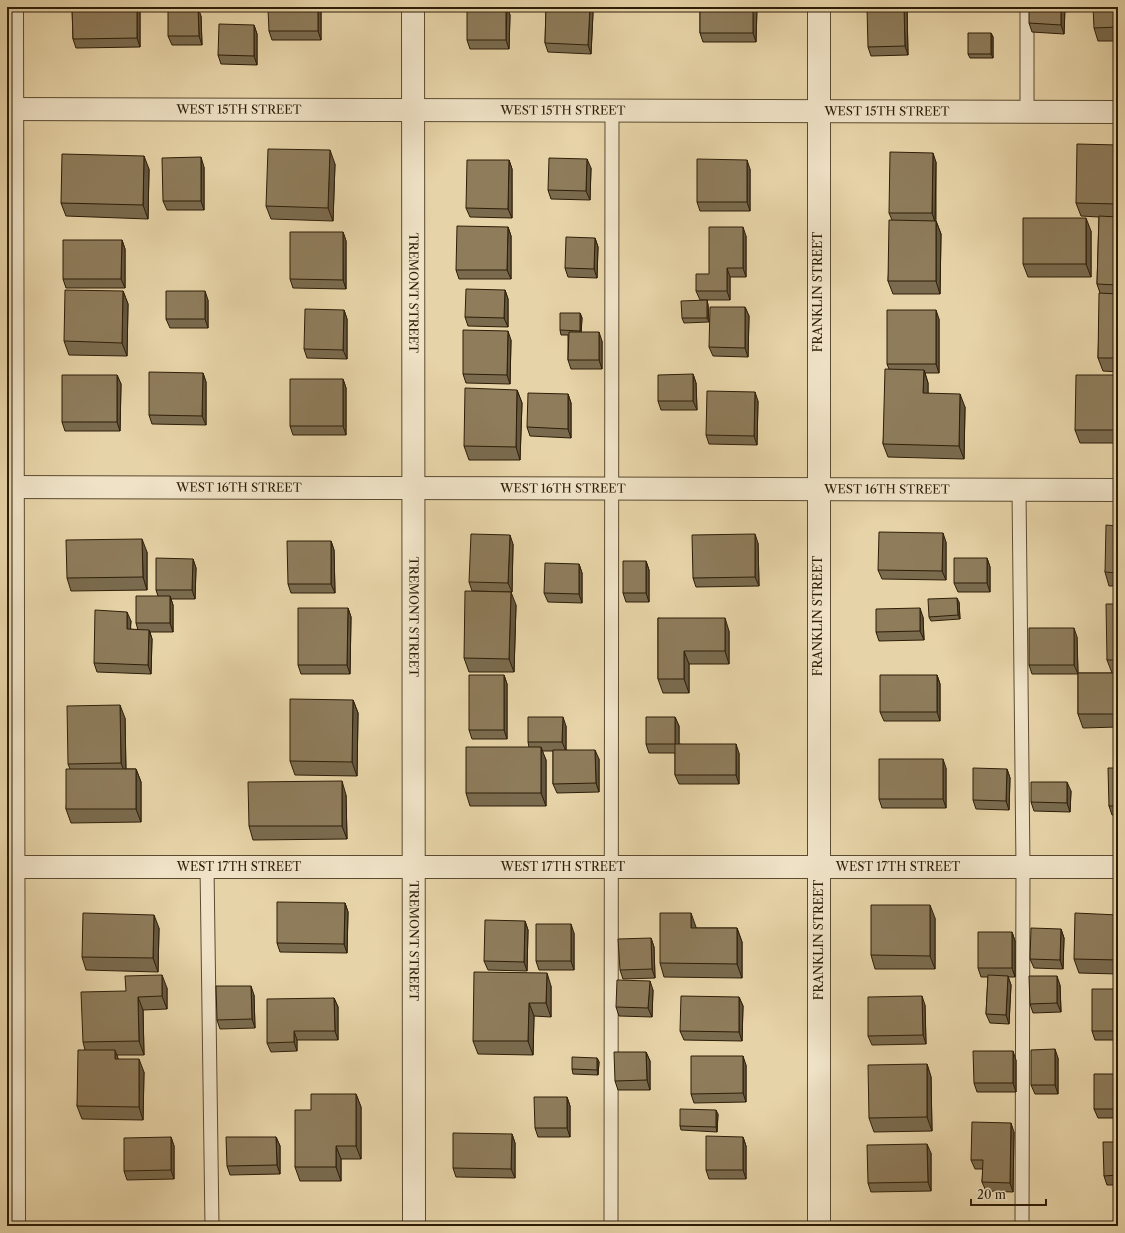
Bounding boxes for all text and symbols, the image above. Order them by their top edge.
street label: WEST 15TH STREET [175,101,302,117]
street label: WEST 15TH STREET [499,102,626,118]
street label: WEST 15TH STREET [823,103,950,119]
street label: FRANKLIN STREET [810,232,825,352]
street label: TREMONT STREET [406,233,421,353]
street label: WEST 16TH STREET [175,479,302,495]
street label: WEST 16TH STREET [499,480,626,496]
street label: WEST 16TH STREET [823,481,950,497]
street label: FRANKLIN STREET [810,556,825,676]
street label: TREMONT STREET [406,557,422,677]
street label: WEST 17TH STREET [176,859,301,874]
street label: WEST 17TH STREET [500,859,625,874]
street label: WEST 17TH STREET [835,859,960,874]
street label: FRANKLIN STREET [811,880,826,1000]
street label: TREMONT STREET [407,881,422,1001]
scale bar [971,1181,1046,1207]
text: 20 m [977,1187,1006,1202]

